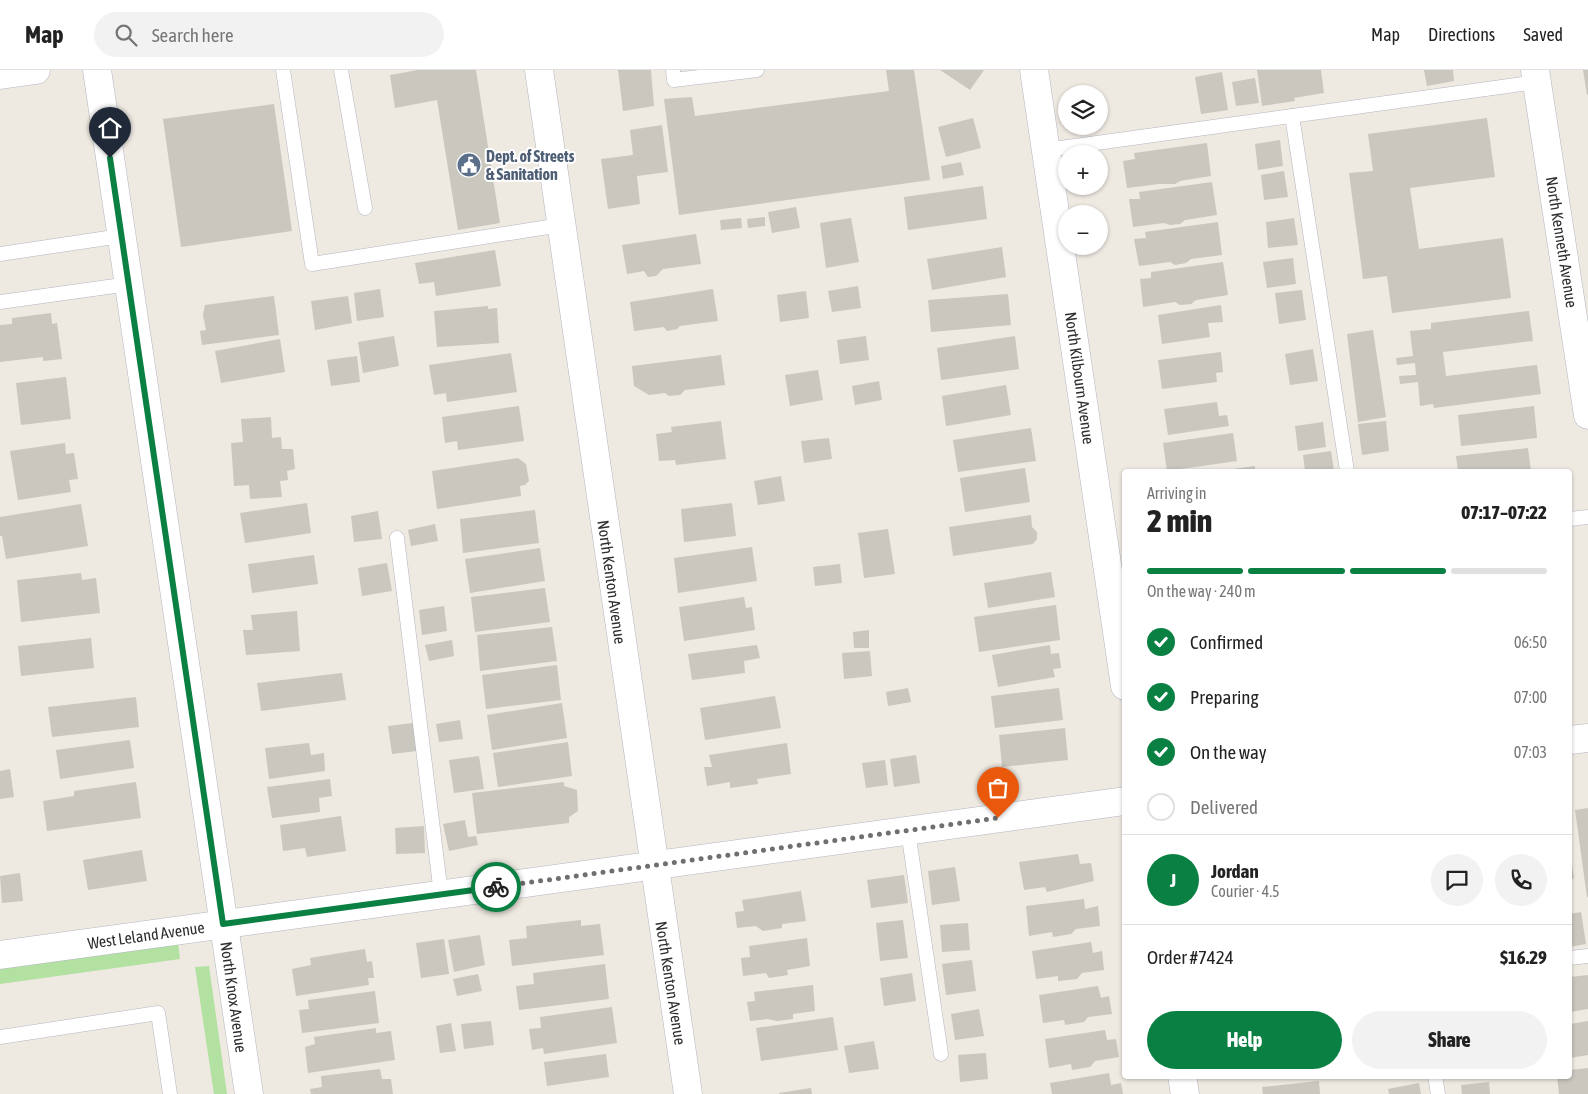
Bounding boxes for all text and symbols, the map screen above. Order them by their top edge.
search box [94,12,444,57]
text: Map [25,21,64,48]
icon: search [112,21,140,49]
text: Search here [152,24,234,46]
text: Map [1371,24,1400,45]
text: Directions [1428,24,1495,45]
text: Saved [1523,24,1563,45]
map controls [1058,85,1108,255]
button: layers [1058,85,1108,135]
pin [89,107,131,158]
icon: home [96,114,124,142]
button: + [1058,145,1108,195]
place label: Dept. of Streets & Sanitation [486,147,575,183]
public building icon: Dept. of Streets & Sanitation [456,152,482,178]
street label: North Kenneth Avenue [1543,175,1581,309]
button: − [1058,205,1108,255]
street label: North Kilbourn Avenue [1062,311,1098,445]
text: Arriving in [1147,484,1207,502]
text: 07:17–07:22 [1461,501,1547,523]
text: 2 min [1147,502,1212,539]
street label: North Kenton Avenue [594,519,630,645]
text: On the way · 240 m [1147,582,1256,600]
icon: check [1147,628,1175,656]
text: Confirmed [1190,631,1263,653]
text: 06:50 [1514,633,1547,651]
icon: check [1147,683,1175,711]
text: Preparing [1190,686,1259,708]
text: 07:00 [1514,688,1547,706]
icon: check [1147,738,1175,766]
text: On the way [1190,741,1267,763]
text: 07:03 [1514,743,1547,761]
pin [977,767,1019,818]
icon: bag [984,774,1012,802]
text: Delivered [1190,796,1258,818]
button: chat [1431,854,1483,906]
button: phone [1495,854,1547,906]
text: Jordan [1211,860,1259,882]
courier [471,862,521,912]
text: J [1170,869,1176,891]
icon: bike [482,873,510,901]
text: Courier · 4.5 [1211,882,1280,900]
street label: West Leland Avenue [86,918,206,952]
street label: North Kenton Avenue [652,920,690,1046]
street label: North Knox Avenue [217,940,251,1054]
text: Order #7424 [1147,946,1234,968]
text: $16.29 [1500,946,1547,968]
button: Help [1147,1011,1342,1069]
button: Share [1352,1011,1547,1069]

